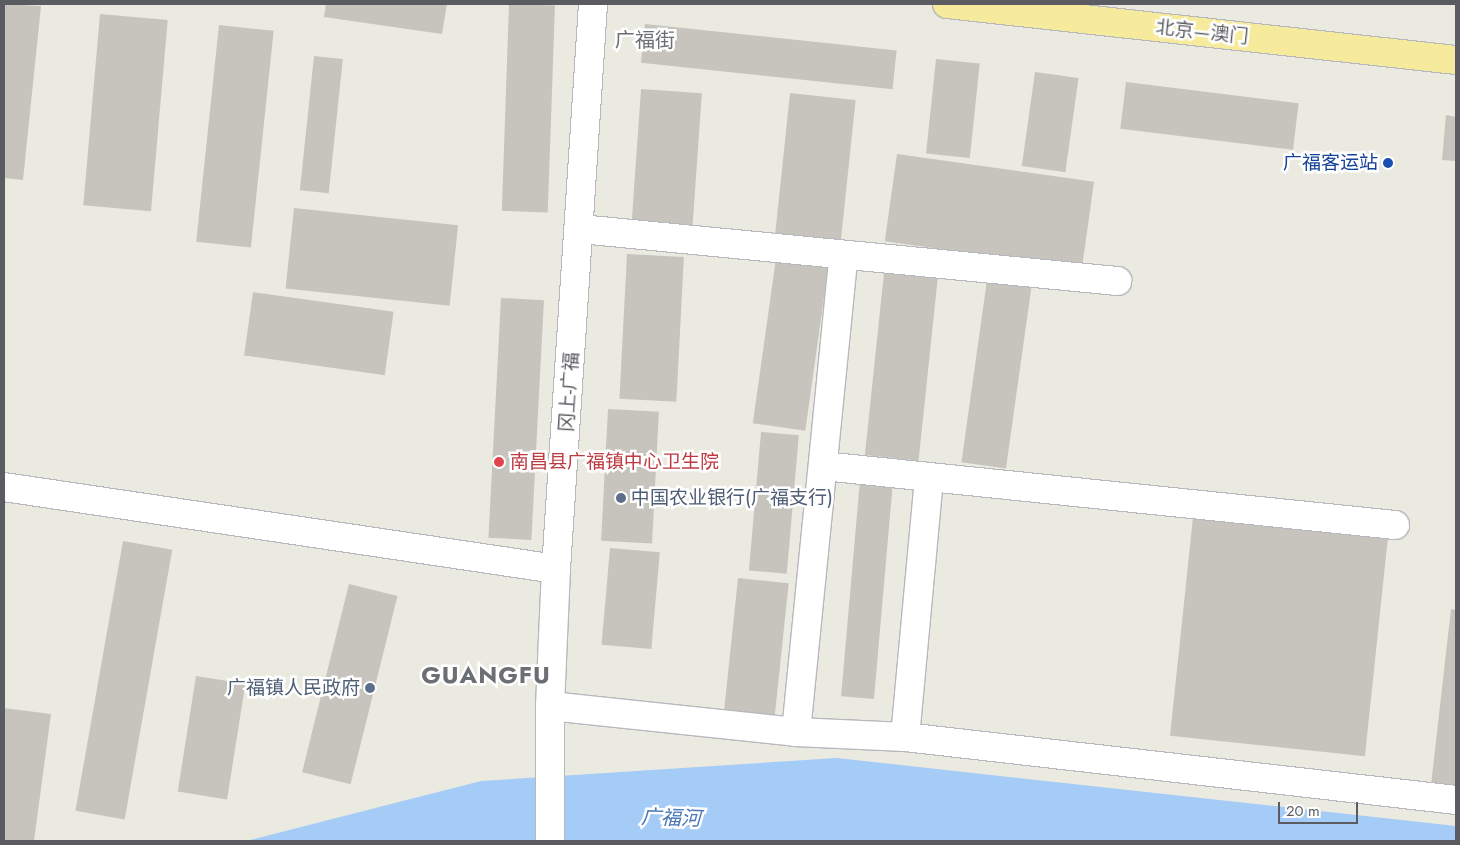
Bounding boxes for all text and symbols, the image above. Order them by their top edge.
street label: 北京—澳门 [1155,16,1249,48]
district label: 广福街 [615,28,675,52]
place label: 广福客运站 [1283,152,1378,174]
marker: 广福客运站 [1382,157,1394,169]
street label: 冈上-广福 [555,351,583,433]
place label: 南昌县广福镇中心卫生院 [510,451,719,473]
marker: 南昌县广福镇中心卫生院 [492,455,506,469]
place label: 中国农业银行(广福支行) [631,487,833,509]
marker: 中国农业银行(广福支行) [615,492,627,504]
district label: GUANGFU [420,661,552,689]
place label: 广福镇人民政府 [227,677,360,699]
marker: 广福镇人民政府 [364,682,376,694]
scale bar [1280,792,1360,824]
text: 20 m [1286,800,1320,822]
water label: 广福河 [641,805,701,831]

